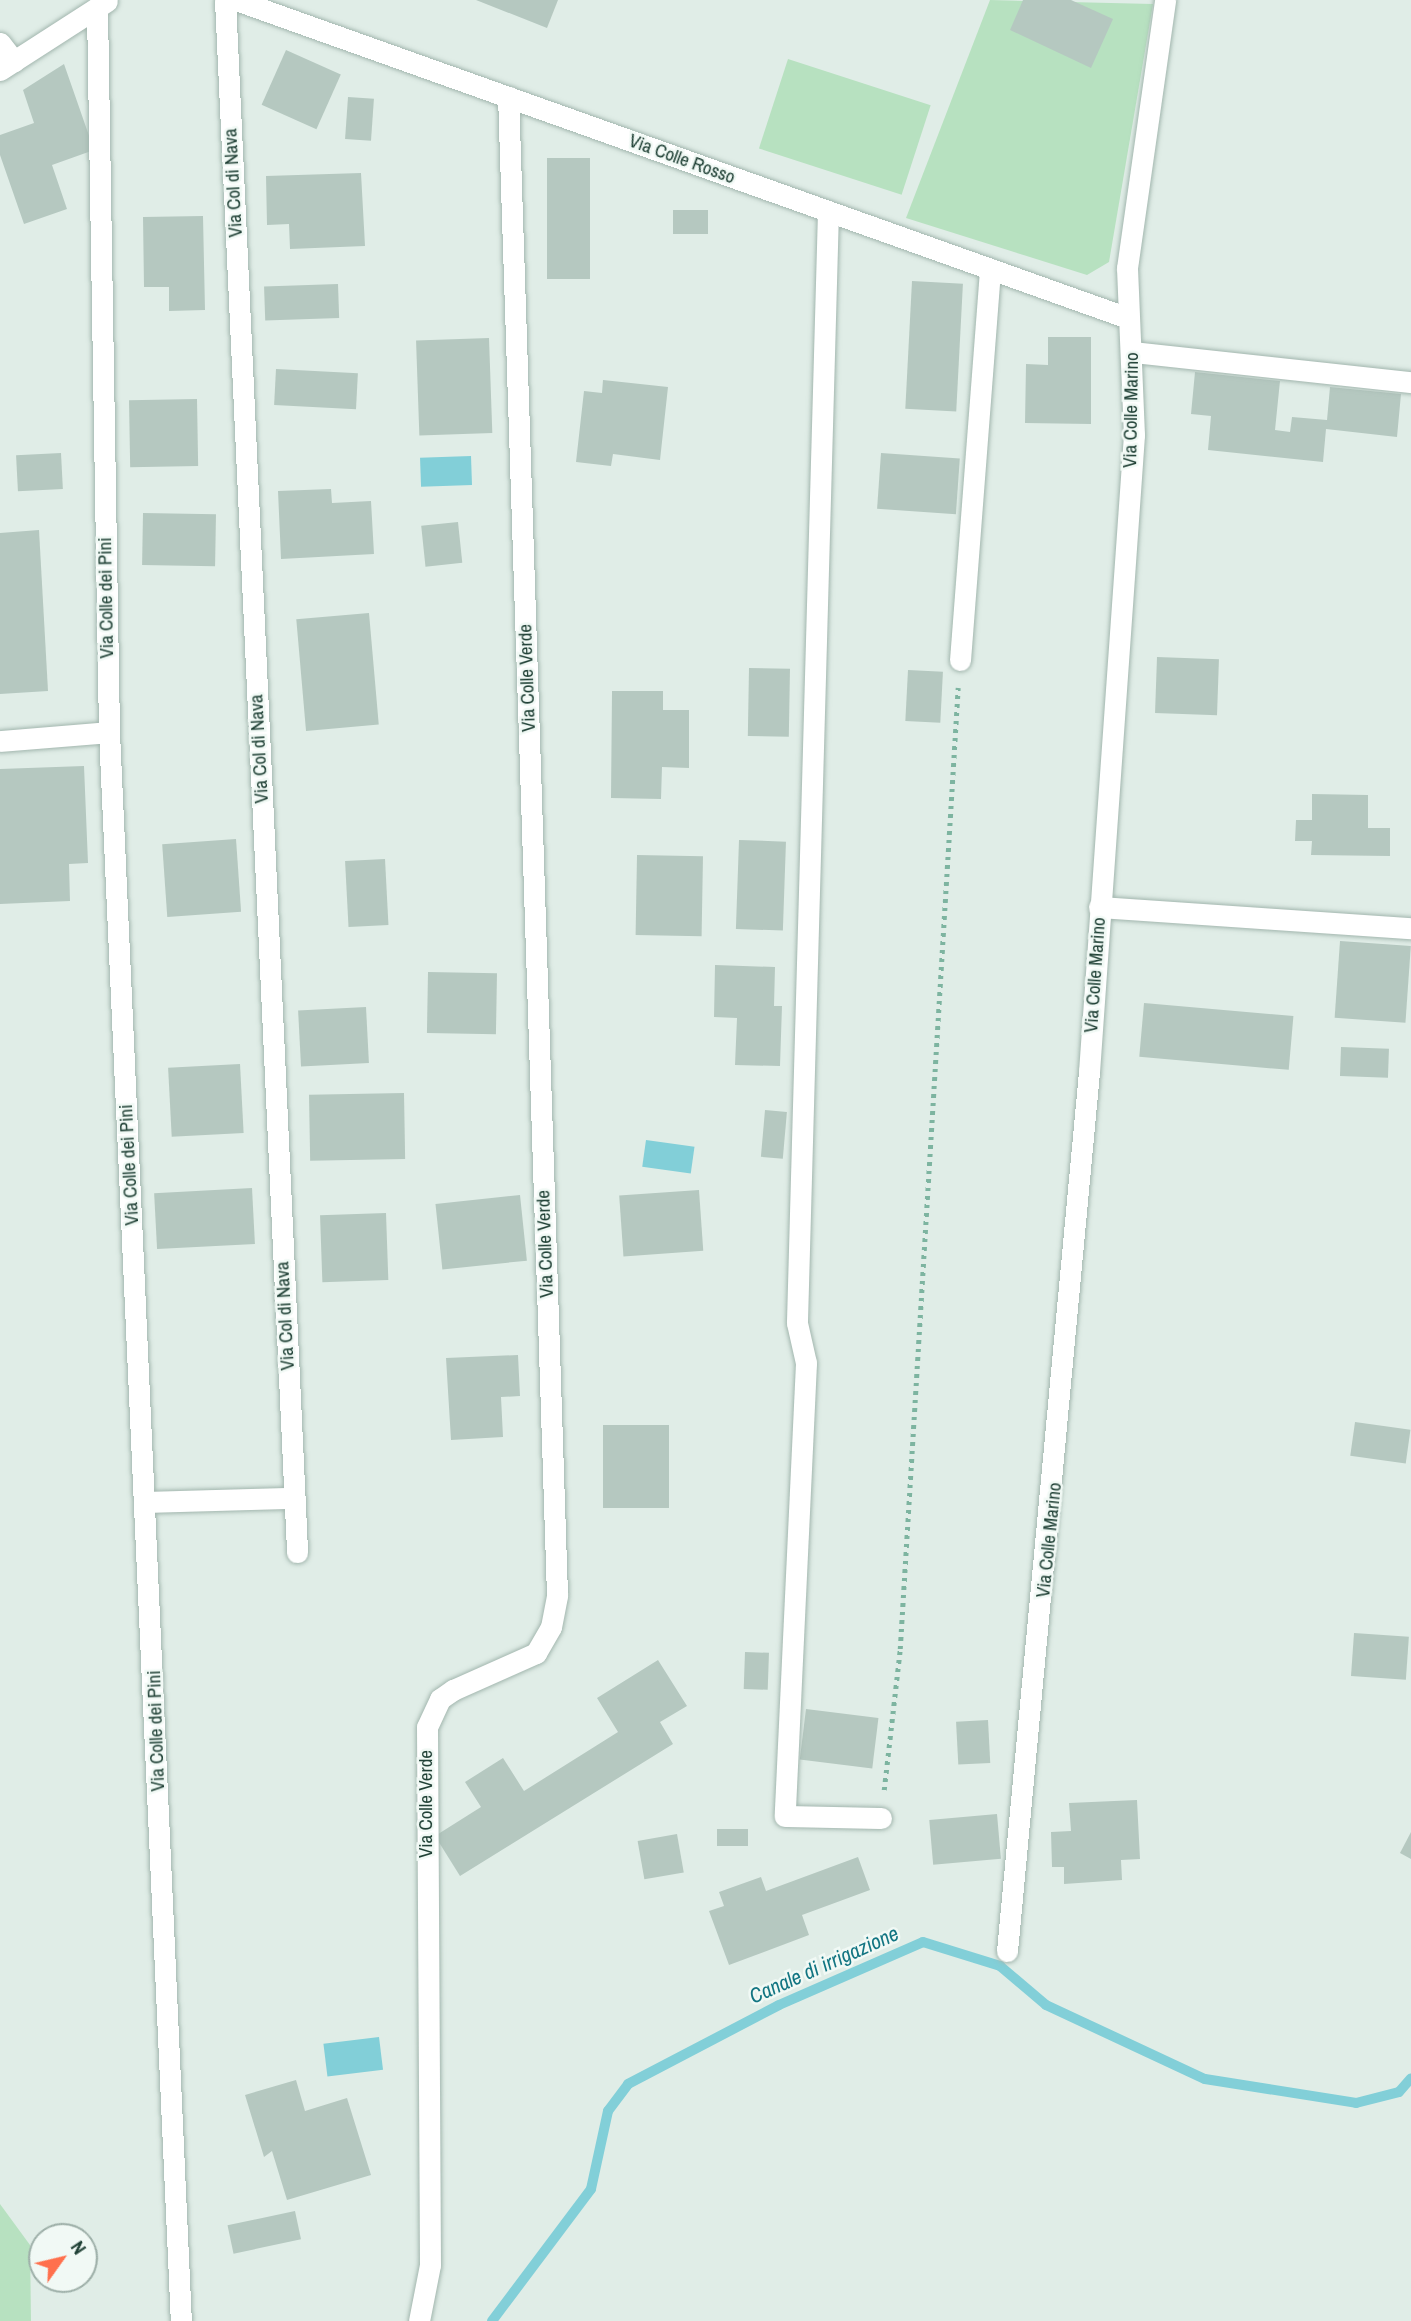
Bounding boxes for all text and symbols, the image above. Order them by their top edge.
street label: Via Col di Nava [219,128,247,238]
street label: Via Colle Rosso [626,129,738,189]
street label: Via Colle Marino [1119,352,1143,468]
street label: Via Colle dei Pini [94,537,118,659]
street label: Via Colle Verde [514,624,540,732]
street label: Via Col di Nava [245,694,273,804]
street label: Via Colle Marino [1080,916,1110,1034]
street label: Via Colle dei Pini [114,1104,144,1226]
street label: Via Colle Verde [532,1190,558,1298]
street label: Via Col di Nava [271,1261,299,1371]
street label: Via Colle Marino [1032,1481,1066,1599]
street label: Via Colle dei Pini [142,1670,170,1792]
street label: Via Colle Verde [415,1750,437,1858]
water label: Canale di irrigazione [745,1921,903,2009]
north arrow [28,2223,98,2293]
text: N [65,2235,93,2259]

